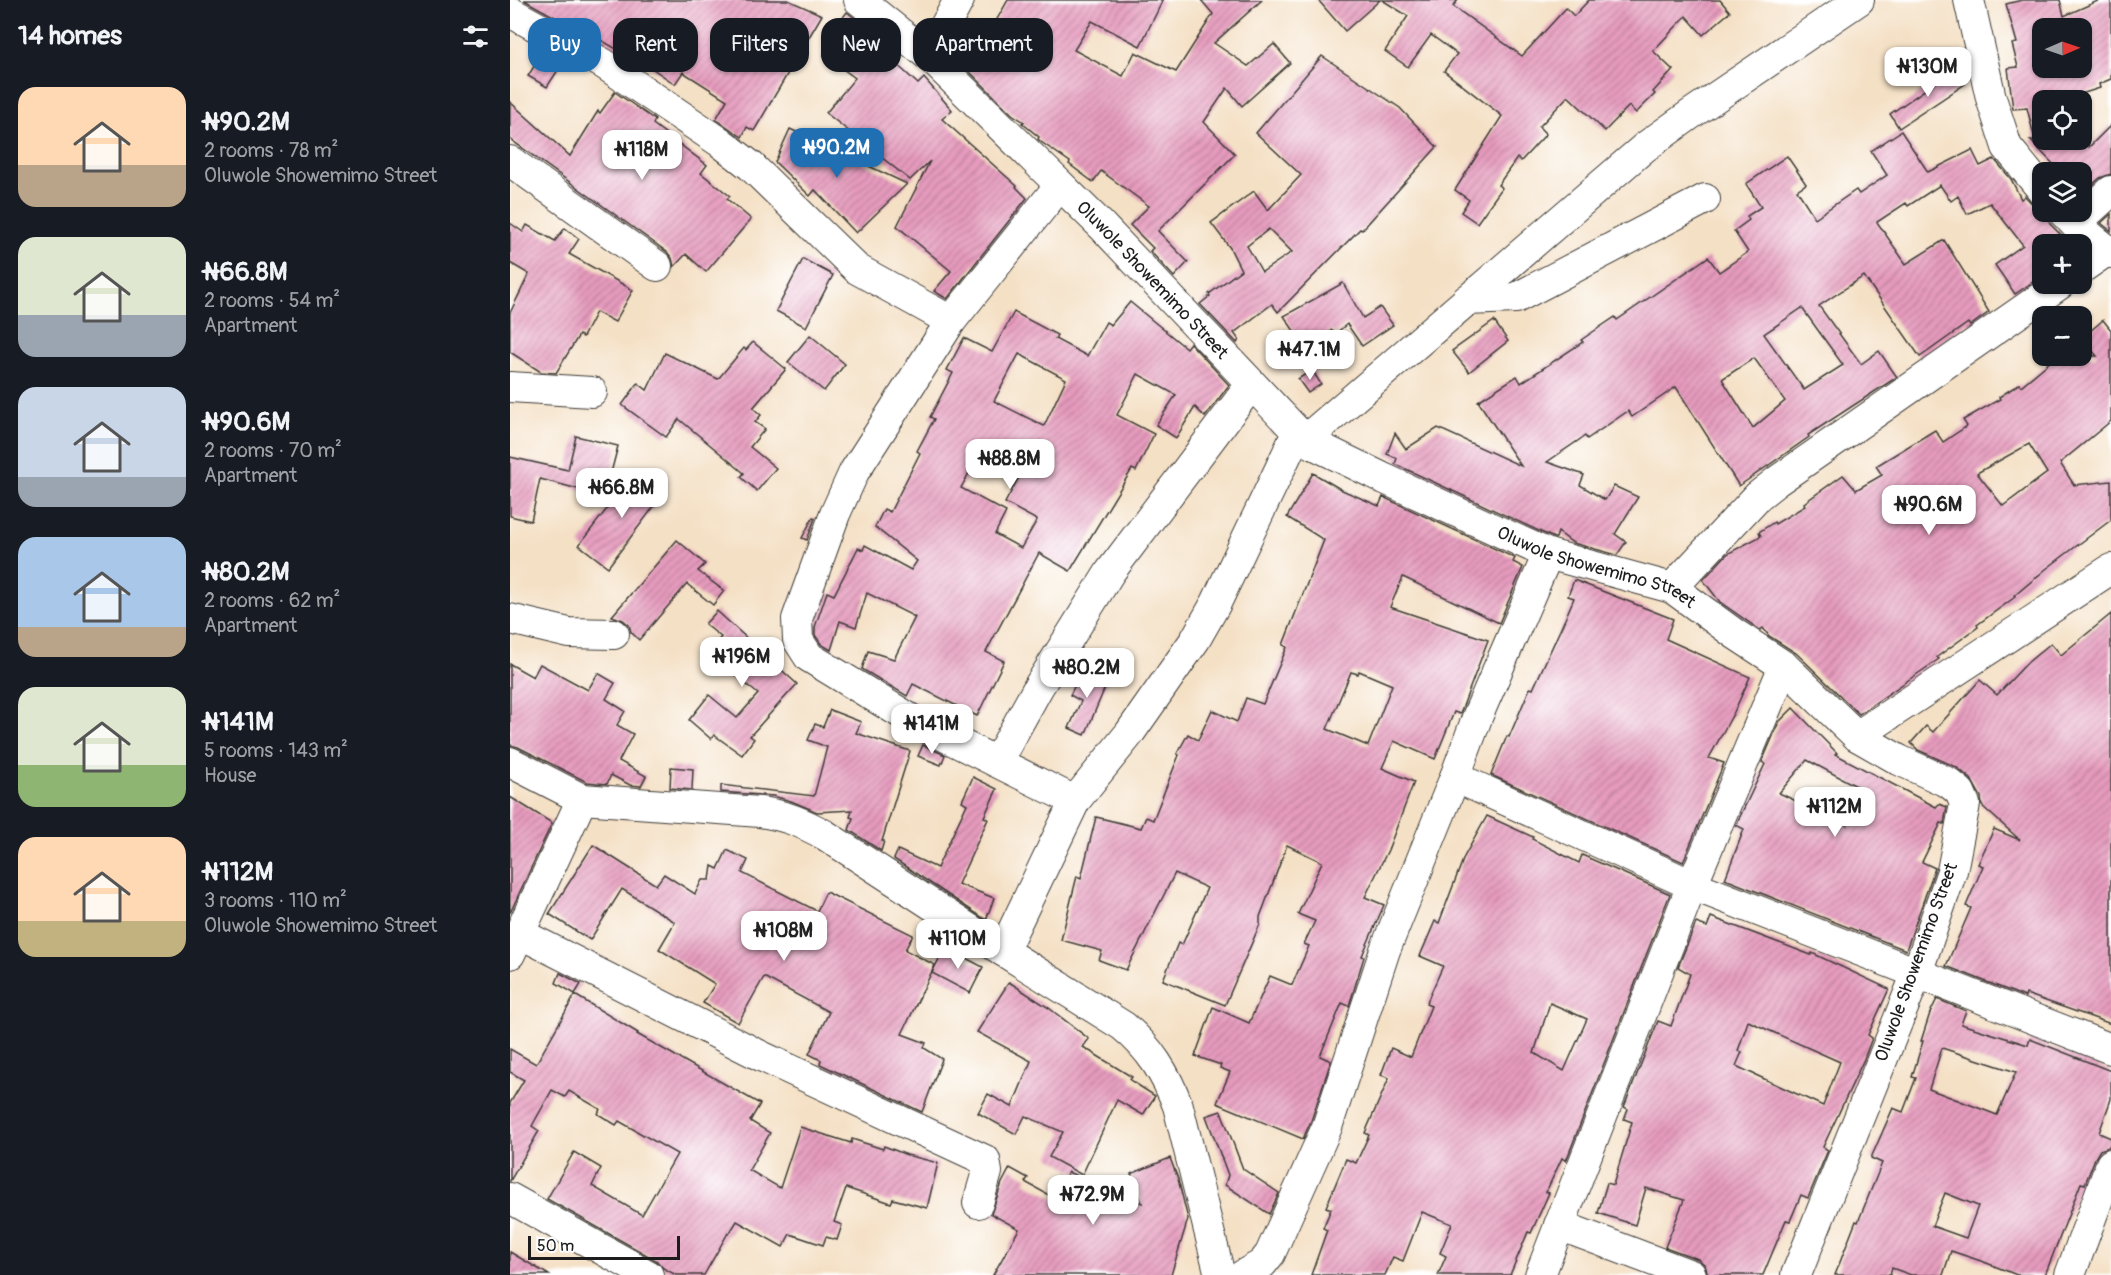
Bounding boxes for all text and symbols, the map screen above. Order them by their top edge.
chip: Buy [528,18,601,72]
chip: Rent [613,18,698,72]
chip: Filters [710,18,809,72]
chip: New [821,18,901,72]
chip: Apartment [913,18,1053,72]
north arrow [2032,18,2092,78]
map controls [2032,18,2092,366]
text: 14 homes [18,20,122,52]
icon: filters [459,20,492,53]
pin: ₦130M [1886,47,1970,98]
text: ₦130M [1898,54,1958,79]
button: locate [2032,90,2092,150]
text: ₦90.2M [204,106,290,138]
icon: home [66,111,138,183]
pin: ₦90.2M [788,128,886,179]
pin: ₦118M [600,130,684,181]
text: ₦90.2M [804,135,870,160]
text: ₦118M [616,137,668,162]
text: 2 rooms · 78 m² [204,138,338,163]
button: layers [2032,162,2092,222]
text: Oluwole Showemimo Street [204,163,437,188]
street label: Oluwole Showemimo Street [1071,196,1234,365]
button: + [2032,234,2092,294]
text: ₦66.8M [204,256,287,288]
icon: home [66,261,138,333]
text: 2 rooms · 54 m² [204,288,340,313]
button: − [2032,306,2092,366]
text: Apartment [204,313,297,338]
pin: ₦47.1M [1261,330,1359,381]
text: ₦47.1M [1280,337,1340,362]
text: ₦90.6M [204,406,290,438]
icon: home [66,411,138,483]
text: 2 rooms · 70 m² [204,438,342,463]
pin: ₦88.8M [961,439,1059,490]
text: ₦88.8M [979,446,1041,471]
text: Apartment [204,463,297,488]
pin: ₦66.8M [573,468,671,519]
text: ₦66.8M [590,475,654,500]
pin: ₦90.6M [1880,485,1978,536]
text: ₦90.6M [1896,492,1962,517]
street label: Oluwole Showemimo Street [1493,521,1701,614]
text: ₦80.2M [204,556,289,588]
icon: home [66,561,138,633]
text: 2 rooms · 62 m² [204,588,340,613]
text: Apartment [204,613,297,638]
pin: ₦196M [700,637,784,688]
text: ₦196M [714,644,770,669]
pin: ₦80.2M [1038,648,1136,699]
text: ₦80.2M [1054,655,1120,680]
pin: ₦141M [890,704,974,755]
text: ₦141M [204,706,274,738]
icon: home [66,711,138,783]
text: ₦141M [905,711,959,736]
text: 5 rooms · 143 m² [204,738,348,763]
text: House [204,763,256,788]
pin: ₦112M [1793,787,1877,838]
text: ₦112M [1808,794,1862,819]
text: ₦112M [204,856,273,888]
street label: Oluwole Showemimo Street [1870,859,1963,1065]
icon: home [66,861,138,933]
text: 3 rooms · 110 m² [204,888,347,913]
pin: ₦108M [742,911,826,962]
text: Oluwole Showemimo Street [204,913,437,938]
text: ₦108M [755,918,813,943]
pin: ₦110M [916,919,1000,970]
text: ₦110M [930,926,986,951]
pin: ₦72.9M [1044,1175,1142,1226]
text: ₦72.9M [1062,1182,1124,1207]
scale bar [528,1233,680,1260]
text: 50 m [537,1236,574,1256]

